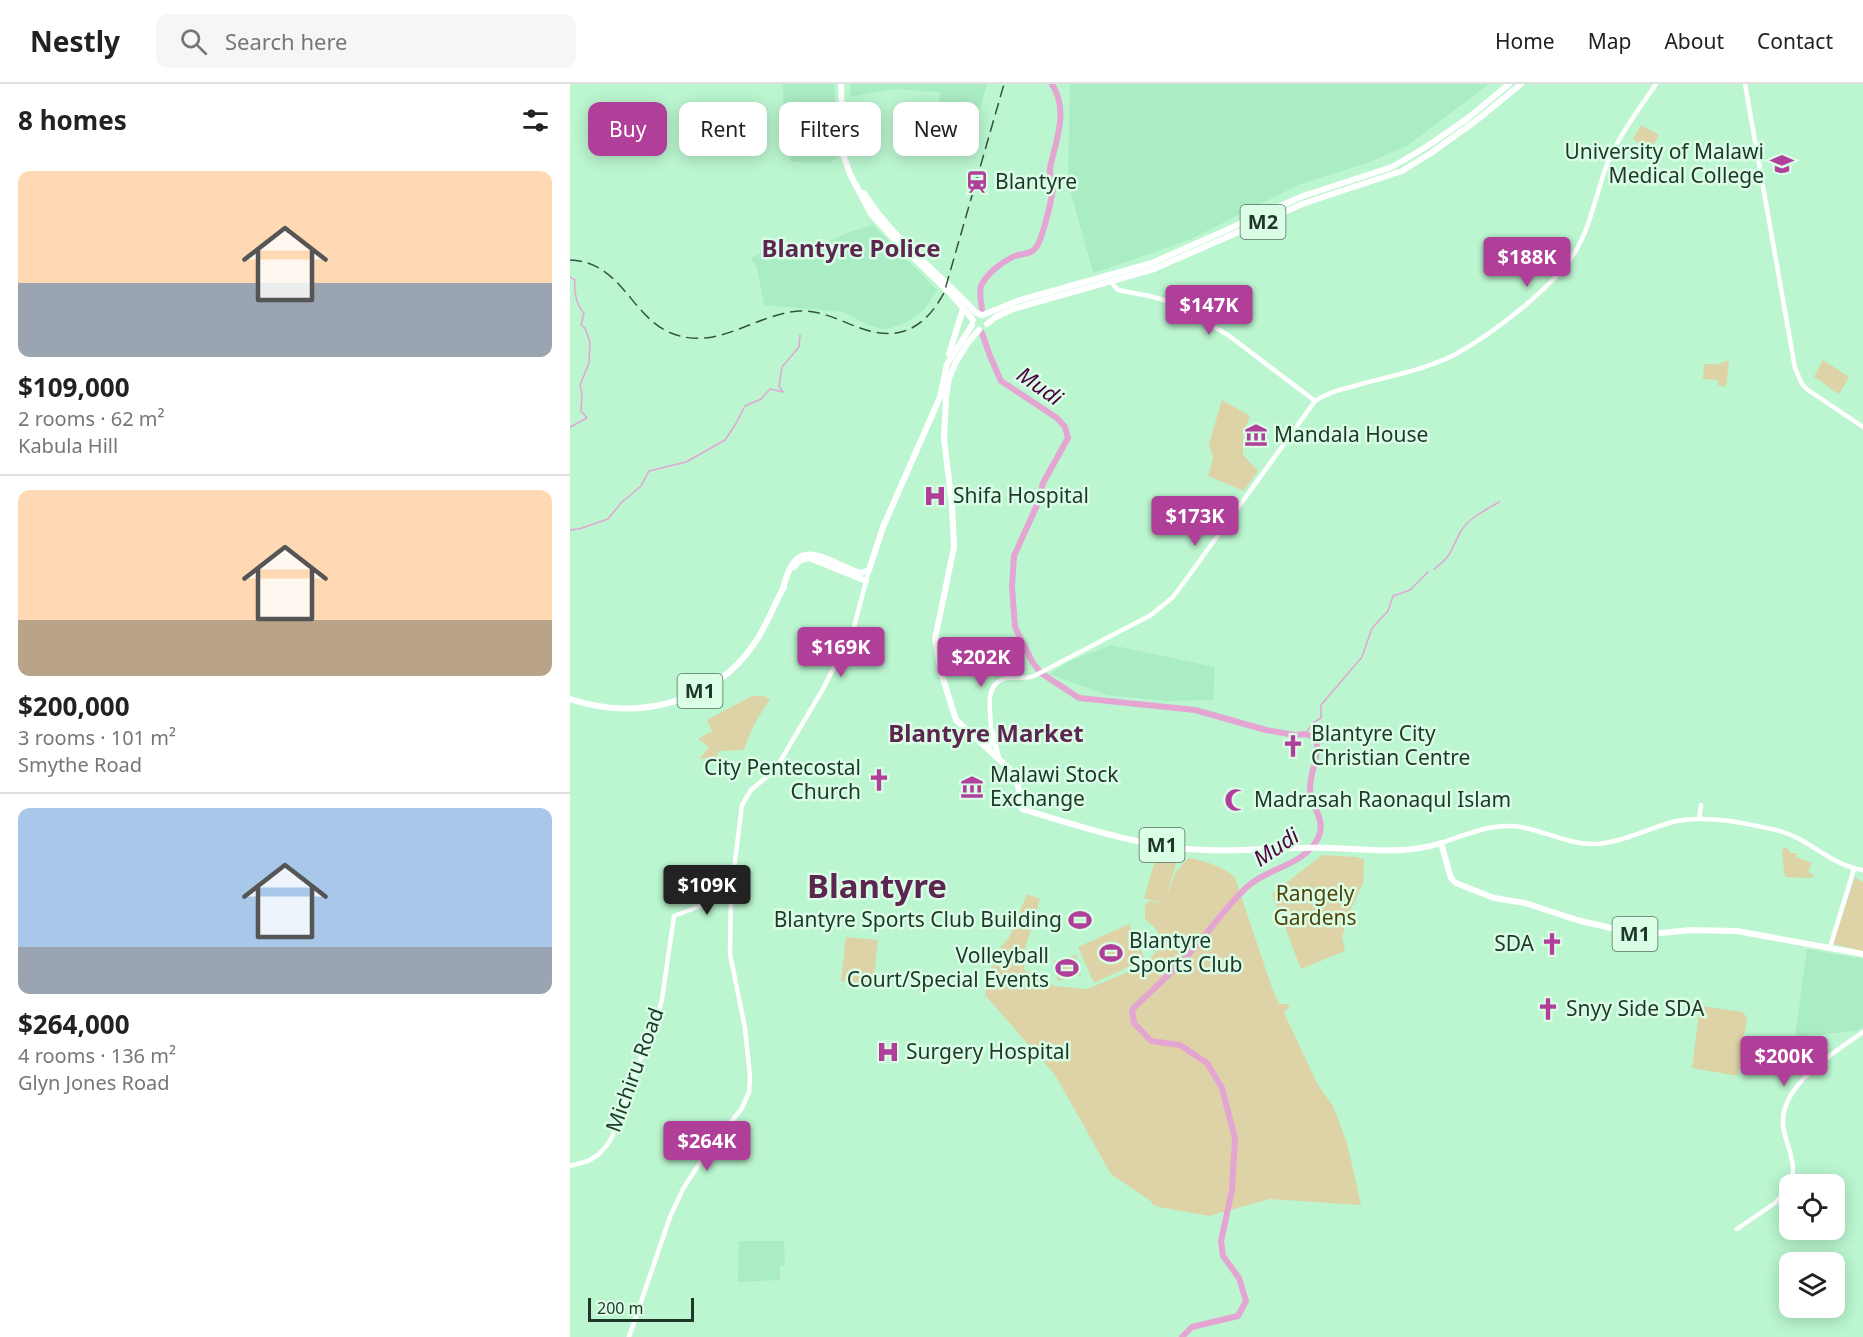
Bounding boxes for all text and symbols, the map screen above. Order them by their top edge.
search box [156,14,576,68]
text: Nestly [30,22,120,60]
icon: search [177,25,210,58]
text: Search here [225,26,347,56]
text: Home [1495,27,1555,55]
text: Map [1588,27,1631,55]
text: About [1664,27,1724,55]
text: Contact [1757,27,1833,55]
text: 8 homes [18,102,127,138]
chip: Buy [588,102,667,156]
chip: Rent [679,102,767,156]
chip: Filters [779,102,881,156]
chip: New [893,102,979,156]
icon: filters [519,104,552,137]
place label: University of Malawi Medical College [1565,137,1764,189]
school or university icon: University of Malawi Medical College [1769,151,1795,177]
place label: Blantyre [995,167,1077,195]
station icon: Blantyre [964,169,990,195]
road number: M2 [1240,205,1286,239]
icon: home [231,210,339,318]
district label: Blantyre Police [762,231,940,264]
pin: $188K [1485,237,1569,288]
text: $188K [1497,243,1557,270]
pin: $147K [1167,285,1251,336]
text: $147K [1179,291,1239,318]
water label: Mudi [1012,359,1070,412]
text: $109,000 [18,369,130,405]
text: 2 rooms · 62 m² [18,405,165,432]
place label: Mandala House [1274,420,1428,448]
museum icon: Mandala House [1243,422,1269,448]
text: Kabula Hill [18,432,118,459]
place label: Shifa Hospital [953,481,1089,509]
hospital icon: Shifa Hospital [922,483,948,509]
pin: $173K [1153,496,1237,547]
text: $173K [1165,502,1225,529]
icon: home [231,529,339,637]
pin: $169K [799,627,883,678]
text: $169K [811,633,871,660]
pin: $202K [939,637,1023,688]
text: $202K [951,643,1011,670]
road number: M1 [678,674,722,708]
text: $200,000 [18,688,130,724]
district label: Blantyre Market [888,716,1084,749]
place label: Blantyre City Christian Centre [1311,719,1470,771]
text: 3 rooms · 101 m² [18,724,176,751]
church icon: Blantyre City Christian Centre [1280,733,1306,759]
text: Smythe Road [18,751,142,778]
place label: City Pentecostal Church [704,753,861,805]
place label: Malawi Stock Exchange [990,760,1119,812]
church icon: City Pentecostal Church [866,767,892,793]
museum icon: Malawi Stock Exchange [959,774,985,800]
place label: Madrasah Raonaqul Islam [1254,785,1511,813]
mosque icon: Madrasah Raonaqul Islam [1223,787,1249,813]
water label: Mudi [1246,820,1305,872]
road number: M1 [1140,828,1184,862]
icon: home [231,847,339,955]
district label: Blantyre [807,863,947,908]
pin: $109K [665,865,749,916]
text: $109K [677,871,737,898]
park label: Rangely Gardens [1273,879,1357,931]
place label: Blantyre Sports Club Building [774,905,1062,933]
sports icon: Blantyre Sports Club Building [1067,907,1093,933]
road number: M1 [1612,917,1658,951]
place label: Blantyre Sports Club [1129,926,1243,978]
place label: SDA [1494,929,1535,957]
church icon: SDA [1539,931,1565,957]
sports icon: Blantyre Sports Club [1098,940,1124,966]
place label: Volleyball Court/Special Events [847,941,1049,993]
sports icon: Volleyball Court/Special Events [1054,955,1080,981]
place label: Snyy Side SDA [1566,994,1705,1022]
church icon: Snyy Side SDA [1535,996,1561,1022]
street label: Michiru Road [599,1004,670,1136]
text: $264,000 [18,1006,130,1042]
pin: $200K [1742,1036,1826,1087]
place label: Surgery Hospital [906,1037,1070,1065]
hospital icon: Surgery Hospital [875,1039,901,1065]
text: 4 rooms · 136 m² [18,1042,176,1069]
text: $200K [1754,1042,1814,1069]
text: Glyn Jones Road [18,1069,170,1096]
pin: $264K [665,1121,749,1172]
text: $264K [677,1127,737,1154]
map controls [1779,1174,1845,1318]
button: locate [1779,1174,1845,1240]
button: layers [1779,1252,1845,1318]
scale bar [588,1295,694,1322]
text: 200 m [597,1297,644,1319]

